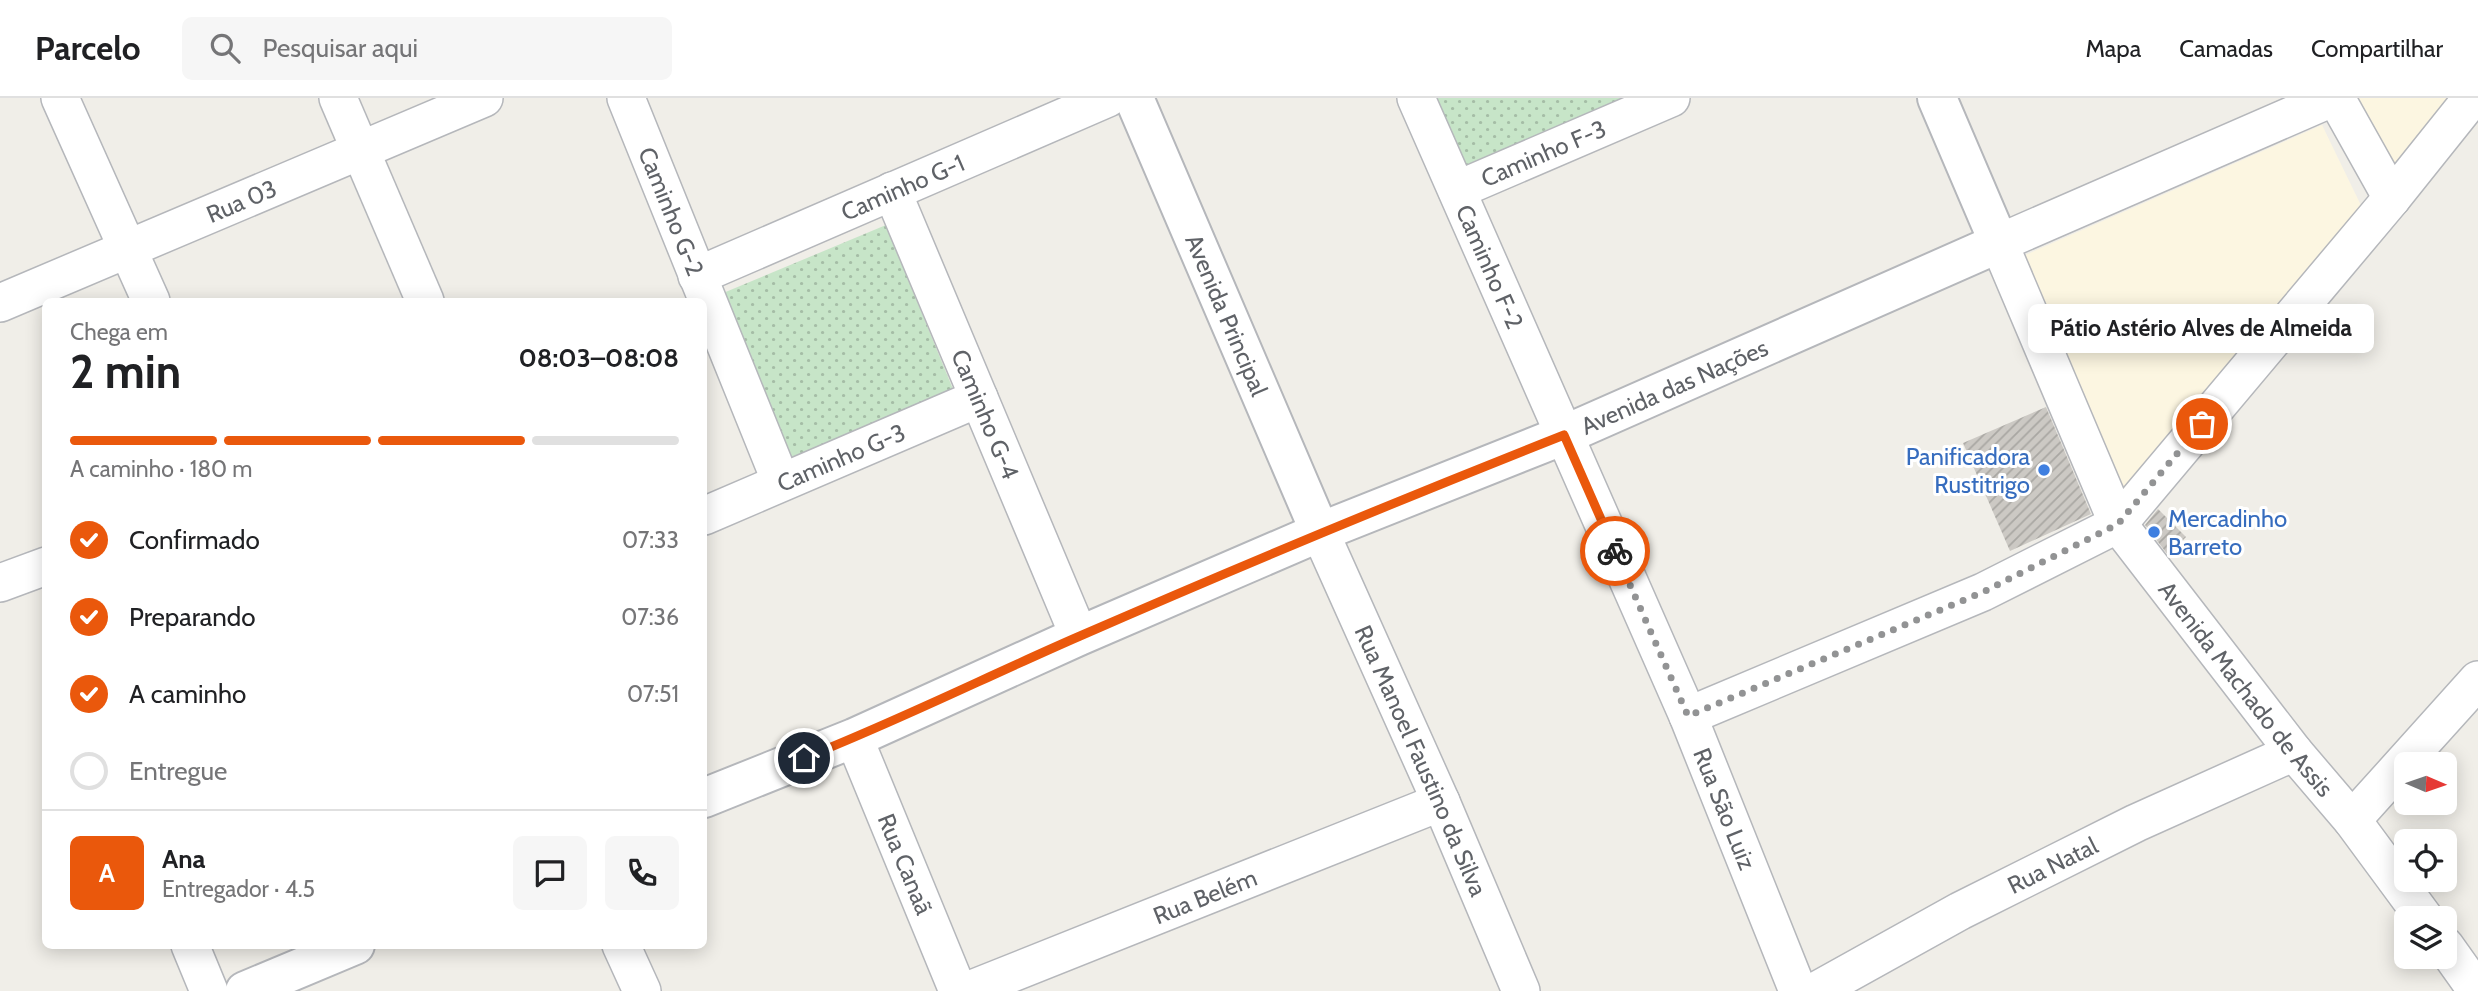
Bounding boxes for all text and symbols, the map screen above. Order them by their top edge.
search box [182,17,672,80]
text: Parcelo [35,28,140,68]
icon: search [206,29,244,67]
text: Pesquisar aqui [262,32,418,64]
text: Mapa [2085,34,2141,63]
text: Camadas [2179,34,2273,63]
text: Compartilhar [2311,34,2443,63]
street label: Caminho F-3 [1477,113,1610,192]
street label: Caminho G-2 [633,143,711,280]
street label: Caminho G-1 [837,148,969,226]
street label: Rua 03 [202,173,281,228]
street label: Caminho F-2 [1450,200,1530,333]
street label: Avenida Principal [1180,230,1274,400]
callout: Pátio Astério Alves de Almeida [2029,305,2375,354]
text: Pátio Astério Alves de Almeida [2050,314,2352,342]
text: Chega em [70,318,168,346]
street label: Avenida das Nações [1576,332,1772,440]
text: 08:03–08:08 [519,342,679,374]
text: 2 min [70,344,181,400]
street label: Caminho G-4 [946,345,1026,483]
pin [2172,394,2232,454]
icon: bag [2183,405,2221,443]
street label: Caminho G-3 [772,417,909,497]
place label: Panificadora Rustitrigo [1906,442,2030,499]
text: A caminho · 180 m [70,455,253,483]
marker: Panificadora Rustitrigo [2036,462,2052,478]
place label: Mercadinho Barreto [2168,504,2287,561]
courier [1580,516,1650,586]
icon: check [70,521,108,559]
text: Confirmado [129,524,260,556]
marker: Mercadinho Barreto [2146,524,2162,540]
text: 07:33 [622,526,679,554]
icon: bike [1596,532,1634,570]
street label: Avenida Machado de Assis [2153,575,2340,802]
icon: check [70,598,108,636]
text: Preparando [129,601,256,633]
text: 07:36 [621,603,679,631]
street label: Rua Manoel Faustino da Silva [1349,621,1494,901]
icon: check [70,675,108,713]
text: A caminho [129,678,246,710]
text: 07:51 [627,680,679,708]
pin [774,728,834,788]
icon: home [785,739,823,777]
street label: Rua São Luiz [1688,744,1762,874]
north arrow [2394,752,2457,816]
map controls [2394,752,2457,969]
text: Entregue [129,755,227,787]
street label: Rua Canaã [872,809,940,919]
button: locate [2394,829,2457,892]
street label: Rua Natal [2003,830,2102,899]
button: chat [513,836,587,910]
button: phone [605,836,679,910]
text: Ana [162,843,206,875]
text: A [99,857,115,889]
street label: Rua Belém [1149,862,1261,930]
text: Entregador · 4.5 [162,875,315,903]
button: layers [2394,906,2457,969]

